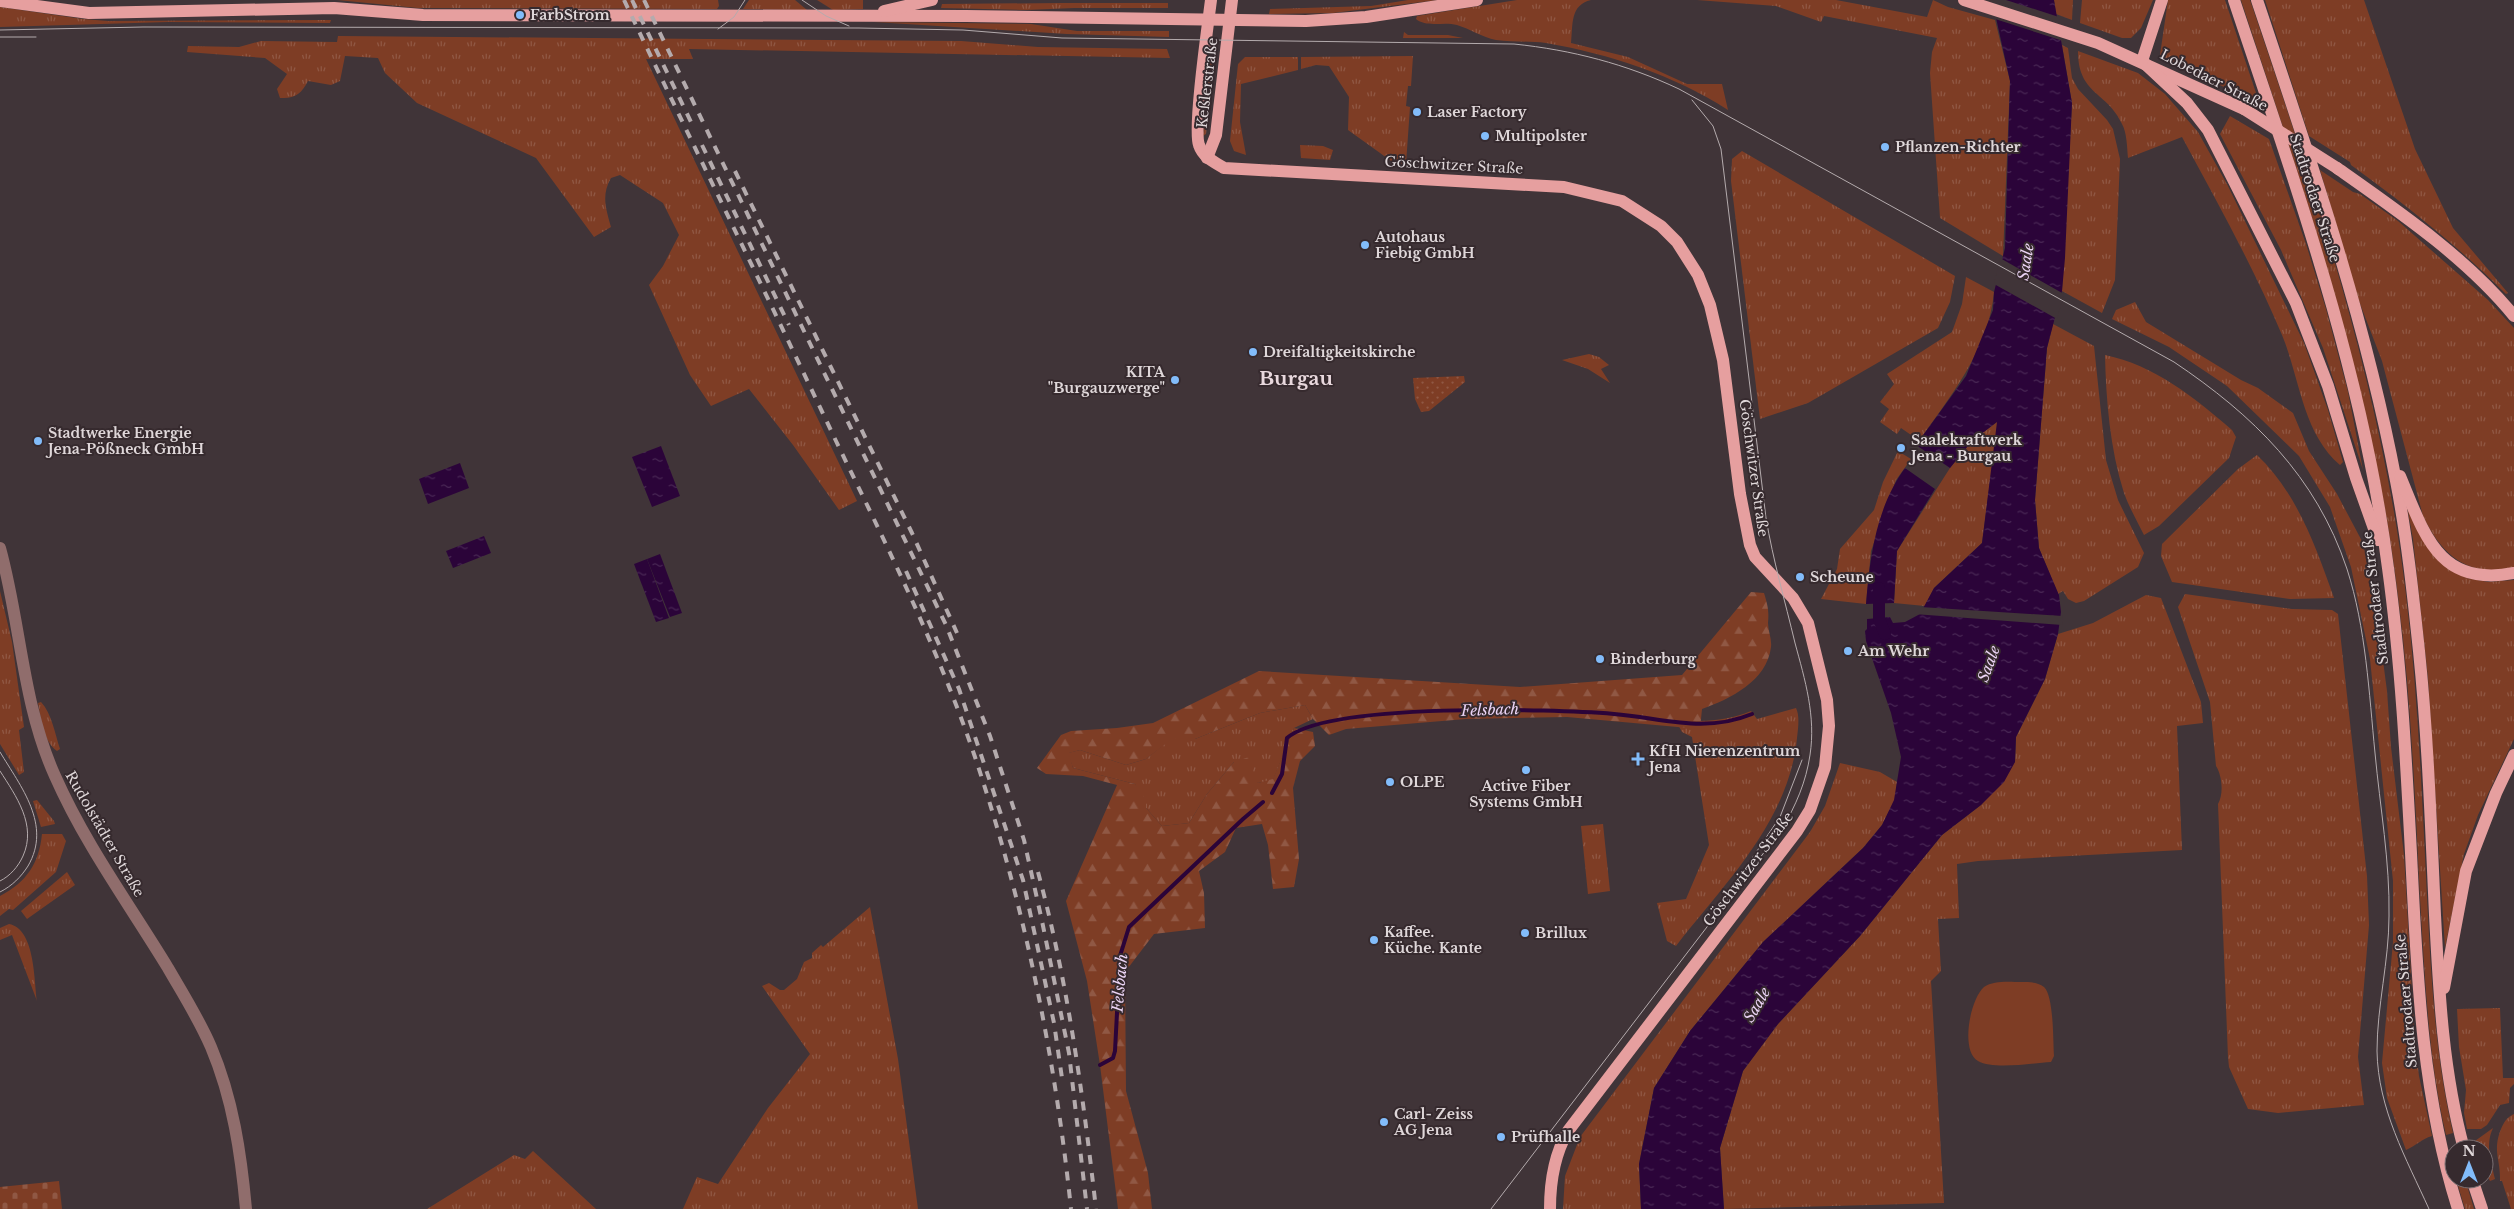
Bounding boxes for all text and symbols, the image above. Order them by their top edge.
place label: FarbStrom [530,6,610,24]
marker: FarbStrom [514,9,526,21]
street label: Keßlerstraße [1193,37,1221,129]
street label: Lobedaer Straße [2157,45,2271,115]
place label: Laser Factory [1427,103,1528,121]
marker: Laser Factory [1411,106,1423,118]
place label: Multipolster [1495,127,1587,145]
marker: Multipolster [1479,130,1491,142]
street label: Stadtrodaer Straße [2286,131,2344,265]
place label: Pflanzen-Richter [1895,138,2021,156]
marker: Pflanzen-Richter [1879,141,1891,153]
street label: Göschwitzer Straße [1384,152,1524,178]
place label: Autohaus Fiebig GmbH [1374,228,1475,262]
marker: Autohaus Fiebig GmbH [1359,239,1371,251]
water label: Saale [2013,242,2038,282]
place label: Dreifaltigkeitskirche [1263,343,1416,361]
marker: Dreifaltigkeitskirche [1247,346,1259,358]
place label: KITA "Burgauzwerge" [1048,363,1166,397]
district label: Burgau [1259,367,1333,390]
marker: KITA "Burgauzwerge" [1169,374,1181,386]
street label: Göschwitzer Straße [1735,398,1773,538]
place label: Stadtwerke Energie Jena-Pößneck GmbH [45,424,204,458]
place label: Saalekraftwerk Jena - Burgau [1908,431,2023,465]
marker: Stadtwerke Energie Jena-Pößneck GmbH [32,435,44,447]
marker: Saalekraftwerk Jena - Burgau [1895,442,1907,454]
street label: Stadtrodaer Straße [2358,530,2392,666]
place label: Scheune [1810,568,1874,586]
marker: Scheune [1794,571,1806,583]
place label: Am Wehr [1857,642,1929,660]
water label: Saale [1973,643,2004,685]
marker: Am Wehr [1842,645,1854,657]
place label: Binderburg [1610,650,1697,668]
marker: Binderburg [1594,653,1606,665]
water label: Felsbach [1459,699,1520,720]
place label: KfH Nierenzentrum Jena [1646,742,1801,776]
marker: KfH Nierenzentrum Jena [1631,752,1645,766]
marker: Active Fiber Systems GmbH [1520,764,1532,776]
street label: Rudolstädter Straße [62,768,148,900]
place label: OLPE [1400,773,1445,791]
marker: OLPE [1384,776,1396,788]
place label: Active Fiber Systems GmbH [1469,777,1583,811]
street label: Göschwitzer Straße [1699,808,1797,930]
place label: Kaffee. Küche. Kante [1384,923,1482,957]
place label: Brillux [1535,924,1588,942]
marker: Brillux [1519,927,1531,939]
street label: Stadtrodaer Straße [2391,933,2421,1069]
marker: Kaffee. Küche. Kante [1368,934,1380,946]
water label: Felsbach [1107,953,1132,1014]
water label: Saale [1739,984,1774,1026]
place label: Carl- Zeiss AG Jena [1393,1105,1474,1139]
marker: Carl- Zeiss AG Jena [1378,1116,1390,1128]
place label: Prüfhalle [1511,1128,1580,1146]
marker: Prüfhalle [1495,1131,1507,1143]
north arrow [2444,1139,2494,1189]
text: N [2462,1142,2476,1160]

